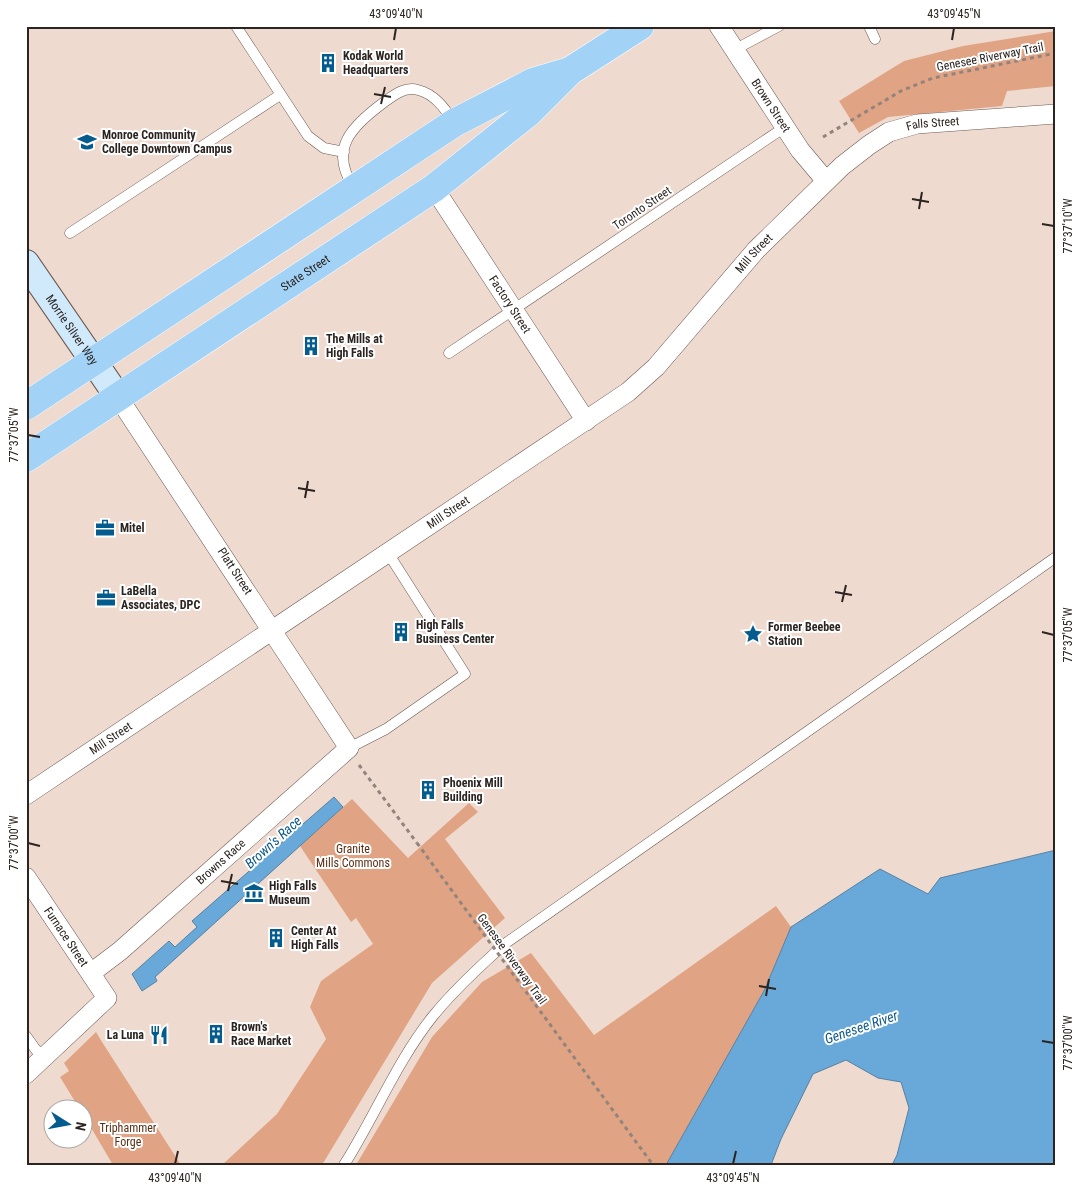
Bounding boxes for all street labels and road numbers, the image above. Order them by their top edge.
street label: Genesee Riverway Trail [935,40,1045,74]
street label: Brown Street [748,76,794,135]
street label: Falls Street [905,114,960,134]
street label: Toronto Street [610,183,674,233]
street label: Mill Street [732,231,776,276]
street label: State Street [278,252,333,294]
street label: Factory Street [486,273,534,336]
street label: Morrie Silver Way [43,292,101,368]
street label: Mill Street [424,493,472,532]
street label: Platt Street [215,545,256,597]
street label: Mill Street [87,719,135,758]
street label: Browns Race [193,836,249,887]
street label: Furnace Street [41,904,91,970]
street label: Genesee Riverway Trail [474,911,550,1007]

